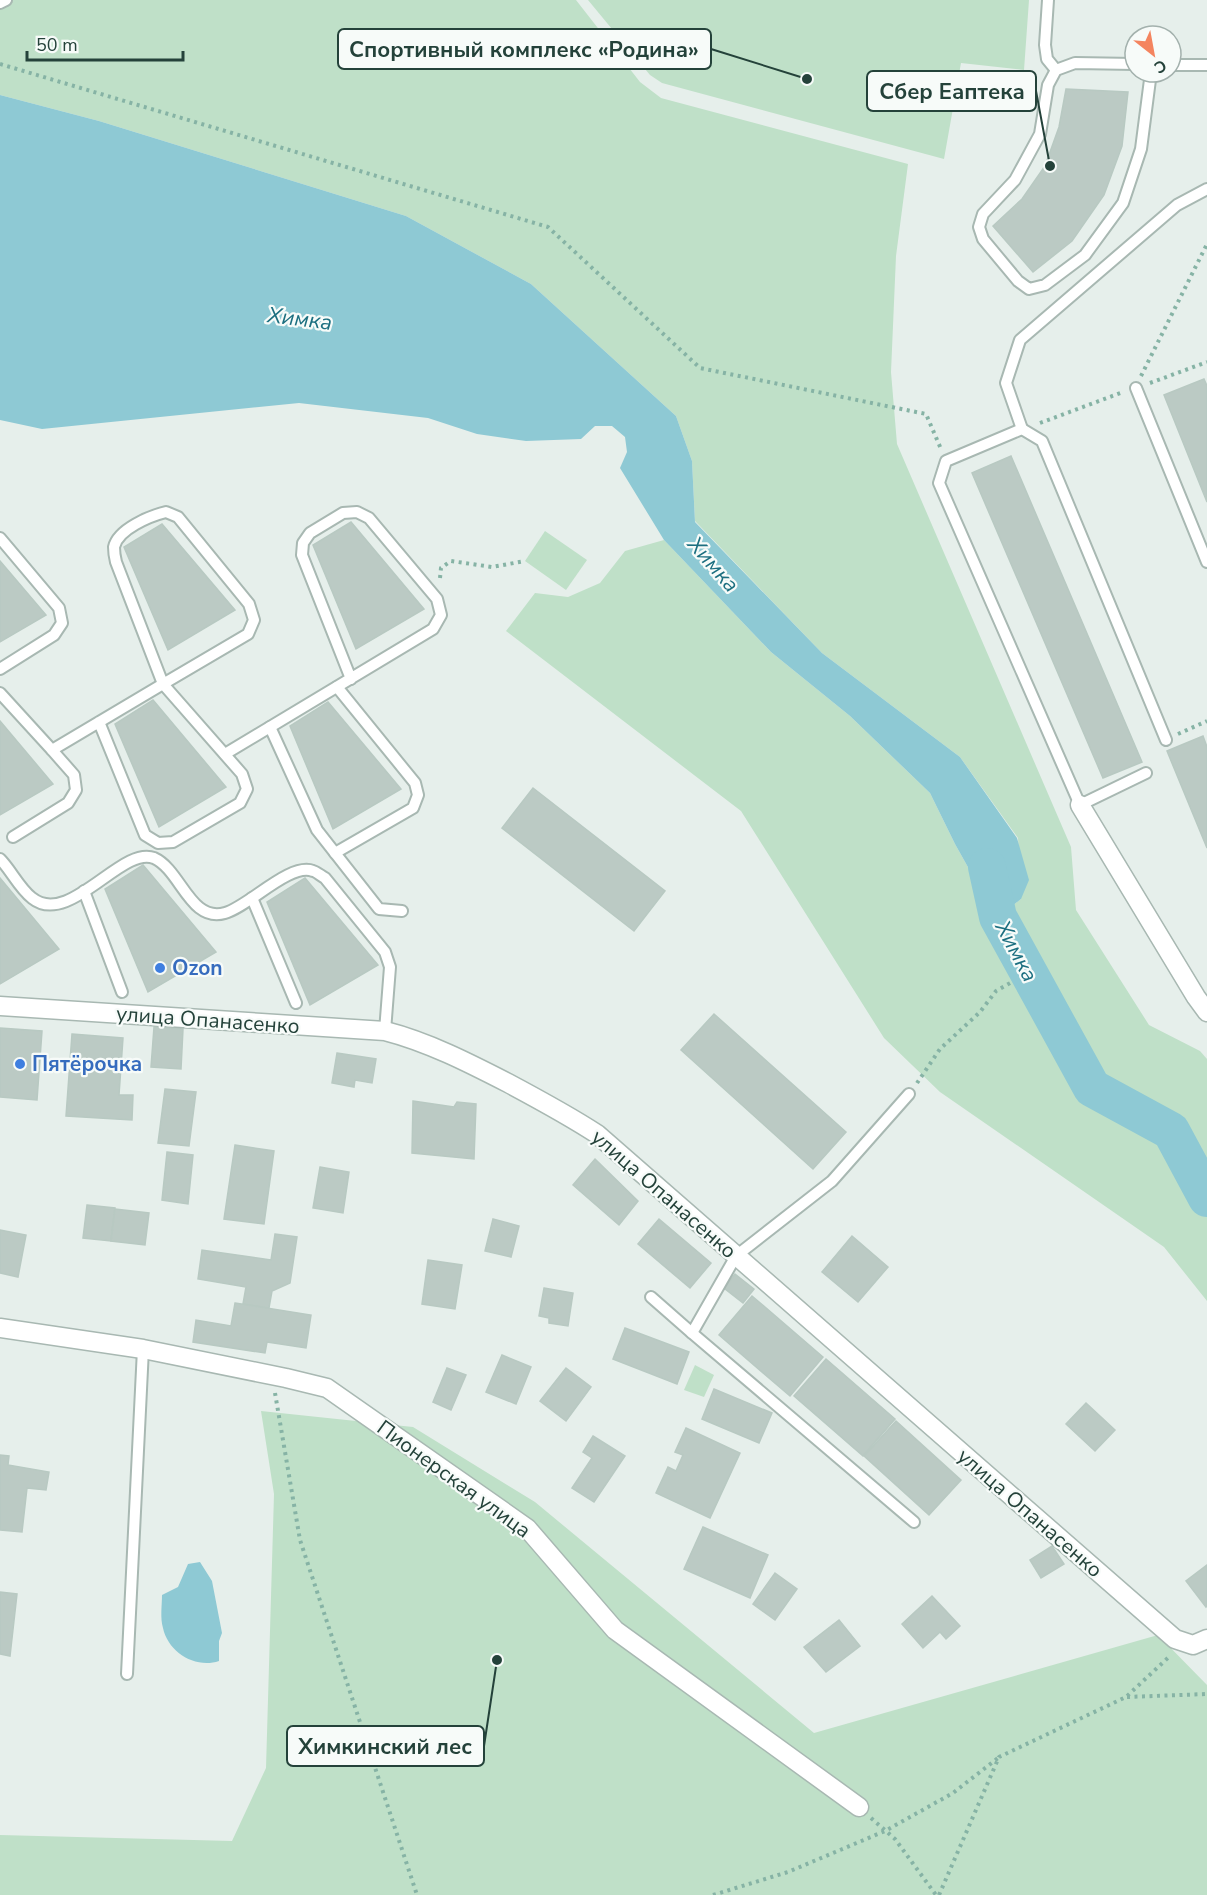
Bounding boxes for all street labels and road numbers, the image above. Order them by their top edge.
street label: улица Опанасенко [115,1000,301,1040]
street label: улица Опанасенко [585,1123,743,1265]
street label: Пионерская улица [371,1414,537,1544]
street label: улица Опанасенко [951,1442,1109,1584]

